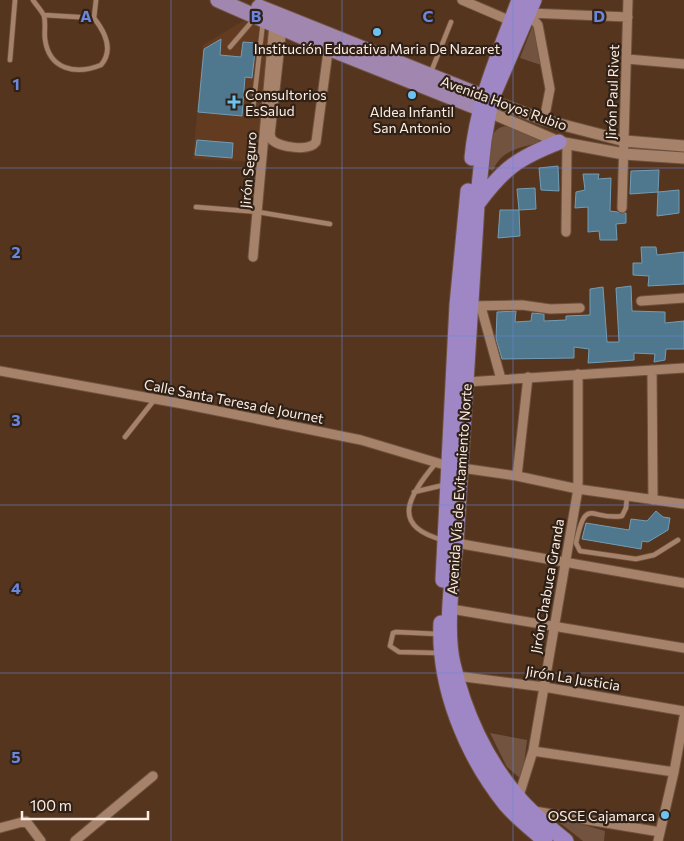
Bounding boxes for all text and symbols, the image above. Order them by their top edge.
text: A [80,6,92,25]
text: B [251,6,262,25]
text: C [423,6,434,25]
text: D [593,6,605,25]
marker: Institución Educativa Maria De Nazaret [371,26,383,38]
place label: Institución Educativa Maria De Nazaret [254,40,500,57]
street label: Jirón Paul Rivet [602,44,622,140]
street label: Avenida Hoyos Rubio [438,72,570,134]
text: 1 [12,74,20,93]
place label: Consultorios EsSalud [245,86,327,119]
marker: Aldea Infantil San Antonio [406,89,418,101]
marker: Consultorios EsSalud [227,95,241,109]
place label: Aldea Infantil San Antonio [370,103,454,136]
street label: Jirón Seguro [236,131,260,209]
text: 2 [11,242,21,261]
street label: Calle Santa Teresa de Journet [143,375,326,427]
street label: Avenida Vía de Evitamiento Norte [443,383,475,595]
text: 3 [11,410,21,429]
street label: Jirón Chabuca Granda [527,517,567,655]
text: 4 [11,578,21,597]
street label: Jirón La Justicia [525,662,621,694]
text: 5 [11,747,21,766]
scale bar [22,788,149,820]
text: 100 m [30,796,72,814]
place label: OSCE Cajamarca [548,807,655,824]
marker: OSCE Cajamarca [659,809,671,821]

